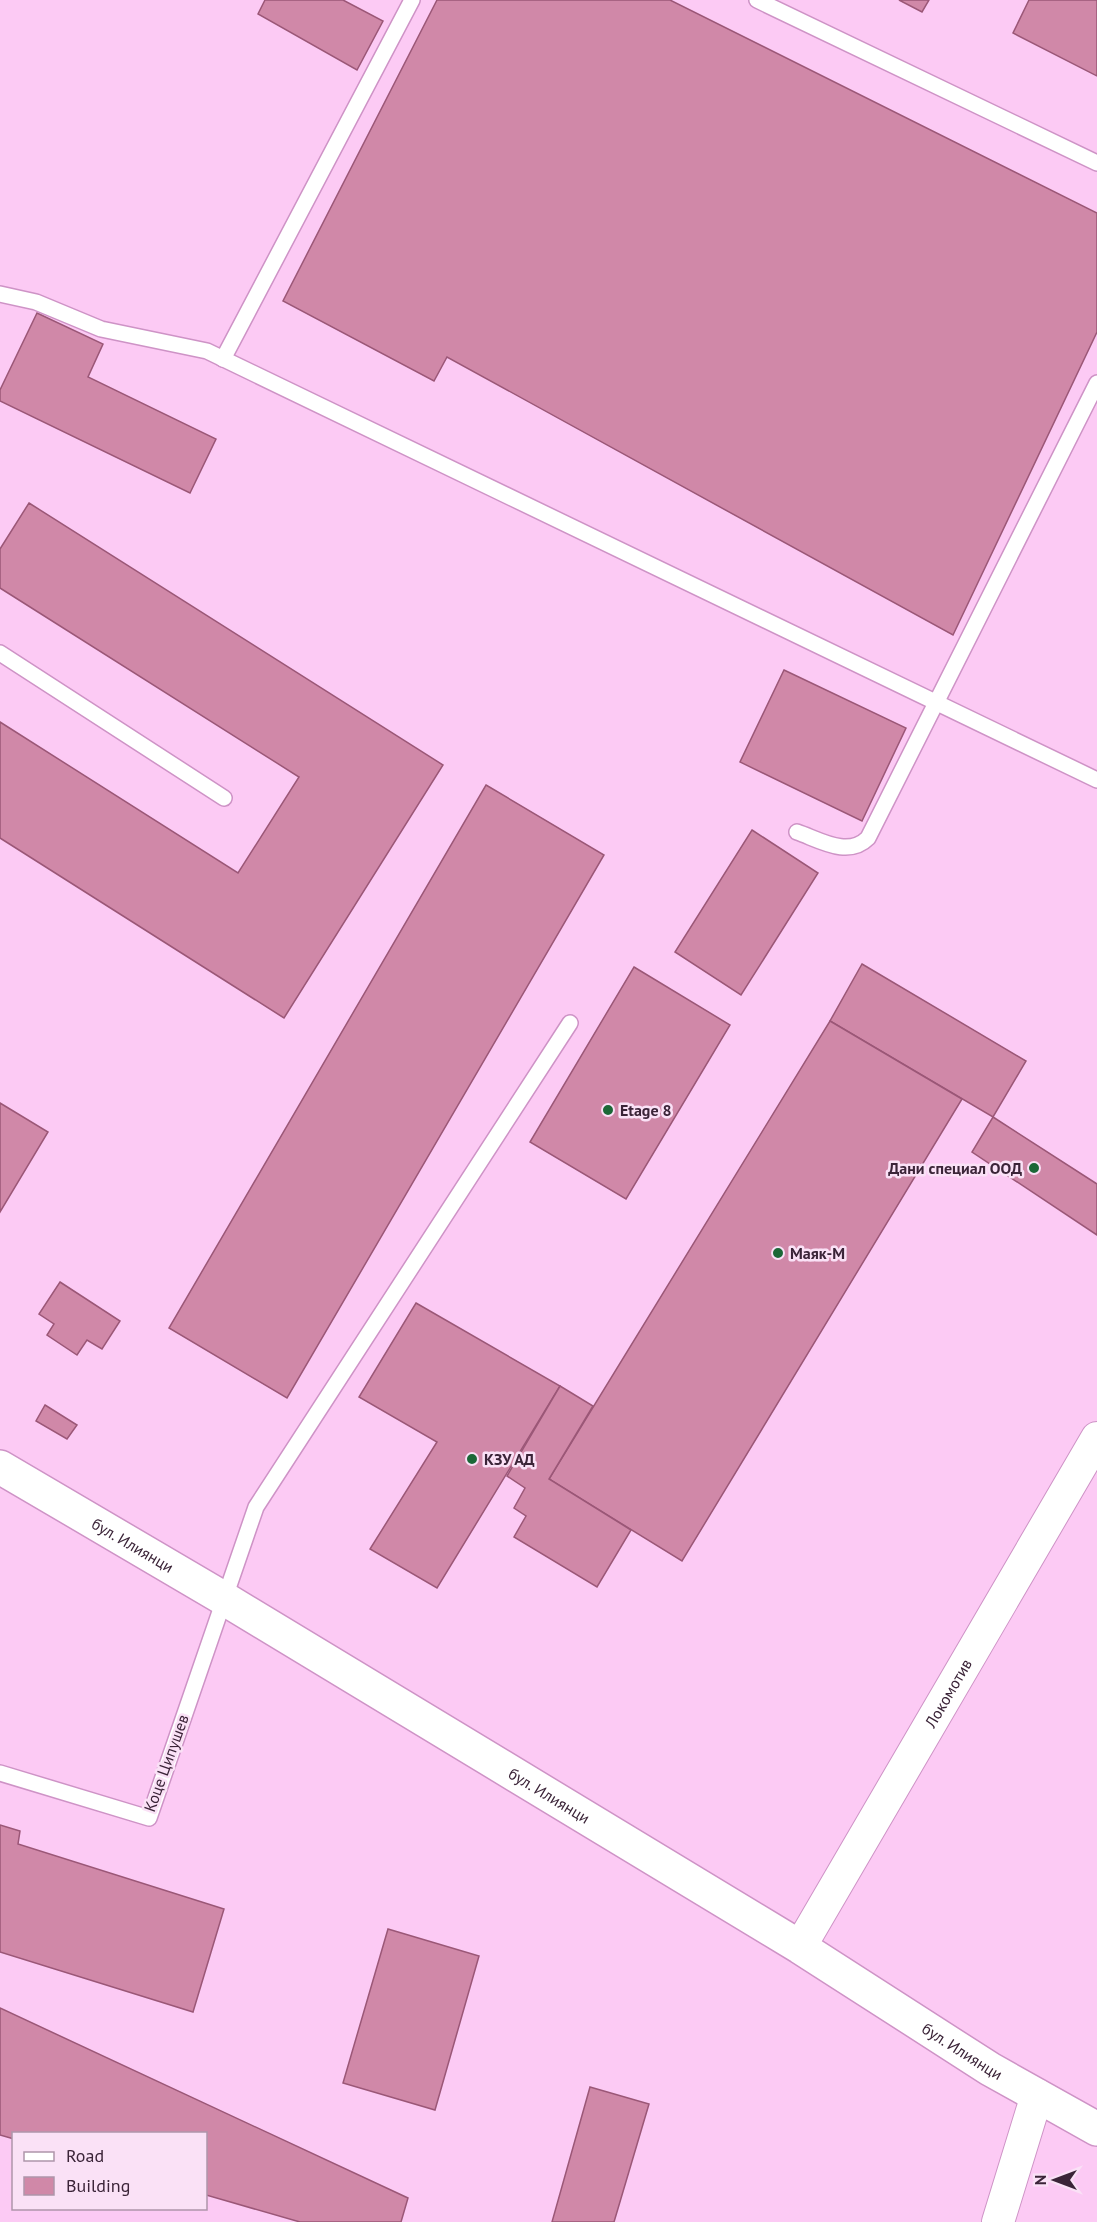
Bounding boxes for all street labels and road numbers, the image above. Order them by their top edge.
street label: бул. Илиянци [88,1513,177,1577]
street label: Локомотив [920,1655,976,1732]
street label: Коце Ципушев [139,1712,193,1814]
street label: бул. Илиянци [505,1763,594,1828]
street label: бул. Илиянци [918,2018,1006,2084]

